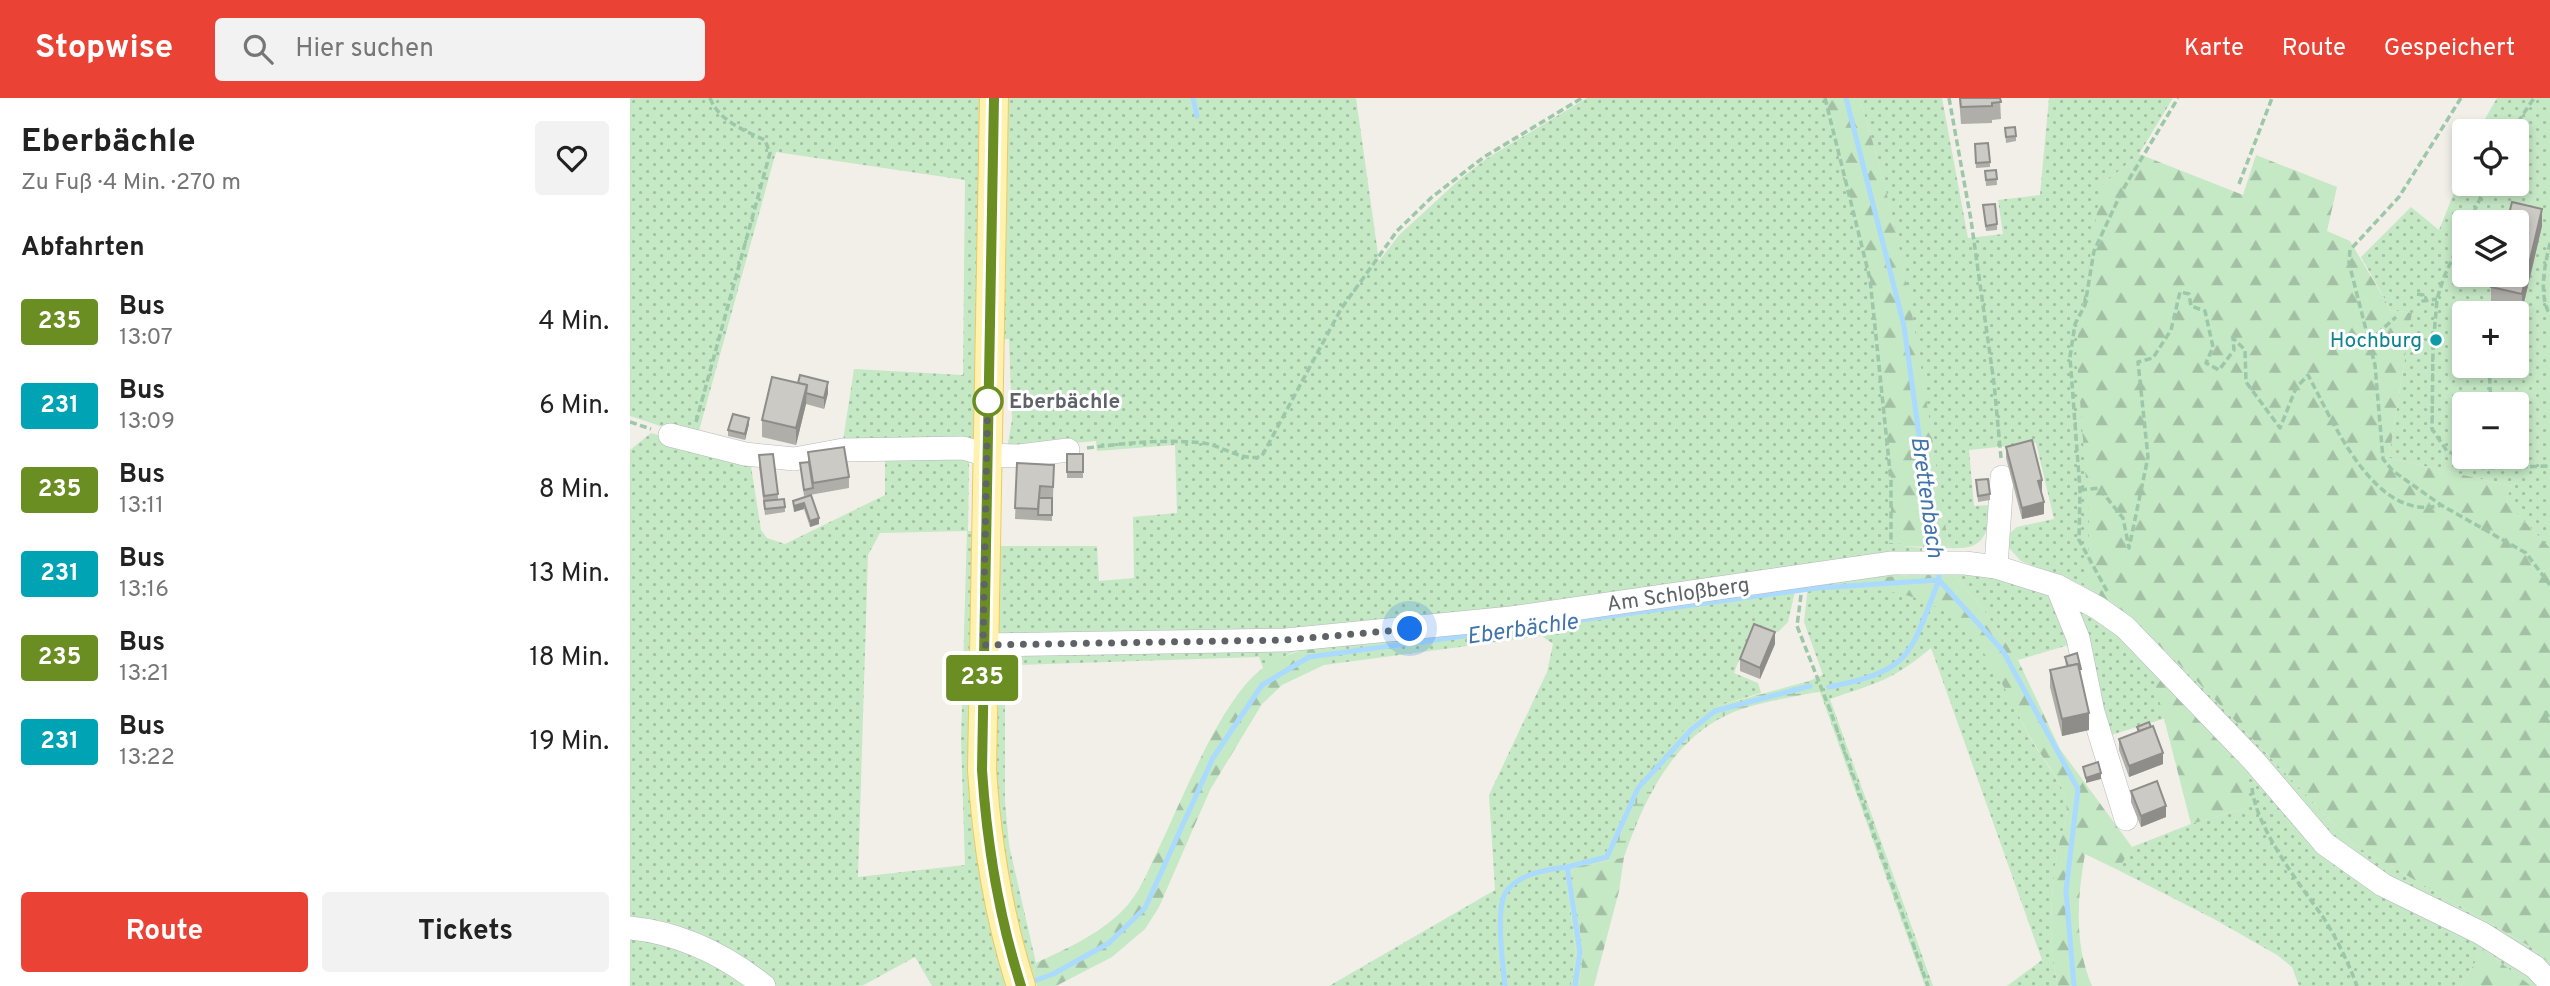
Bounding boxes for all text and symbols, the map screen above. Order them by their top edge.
search box [215,18,705,81]
text: Stopwise [35,28,173,70]
icon: search [239,30,277,68]
text: Hier suchen [295,33,434,66]
text: Karte [2184,34,2244,64]
text: Route [2282,34,2346,64]
text: Gespeichert [2384,34,2515,64]
map controls [2452,119,2529,469]
button: locate [2452,119,2529,196]
button: heart [535,121,609,195]
text: Eberbächle [21,122,196,164]
text: Zu Fuß · 4 Min. · 270 m [21,169,241,198]
button: layers [2452,210,2529,287]
text: Abfahrten [21,232,145,265]
text: Bus [119,291,165,324]
button: + [2452,301,2529,378]
text: 4 Min. [539,306,609,339]
text: 235 [38,307,81,337]
text: 13:07 [119,324,173,353]
place label: Hochburg [2330,328,2422,355]
marker: Hochburg [2428,332,2444,348]
text: Bus [119,375,165,408]
marker: Eberbächle [973,386,1003,416]
place label: Eberbächle [1009,389,1120,416]
text: 6 Min. [539,390,609,423]
text: 231 [40,391,79,421]
button: − [2452,392,2529,469]
text: 13:09 [119,408,175,437]
water label: Brettenbach [1903,435,1948,560]
text: Bus [119,459,165,492]
text: 8 Min. [539,474,609,507]
text: 235 [38,475,81,505]
text: 13:11 [119,492,164,521]
text: Bus [119,543,165,576]
text: 13 Min. [529,558,609,591]
text: 231 [40,559,79,589]
street label: Am Schloßberg [1605,572,1751,619]
text: 13:16 [119,576,169,605]
water label: Eberbächle [1465,608,1581,653]
your location [1392,611,1427,646]
text: Bus [119,627,165,660]
text: 18 Min. [529,642,609,675]
text: 235 [38,643,81,673]
line badge: 235 [942,655,1022,701]
text: 13:21 [119,660,169,689]
text: 235 [960,663,1004,693]
text: Bus [119,711,165,744]
text: 19 Min. [529,726,609,759]
text: 231 [40,727,79,757]
text: 13:22 [119,744,175,773]
button: Route [21,892,308,972]
button: Tickets [322,892,609,972]

